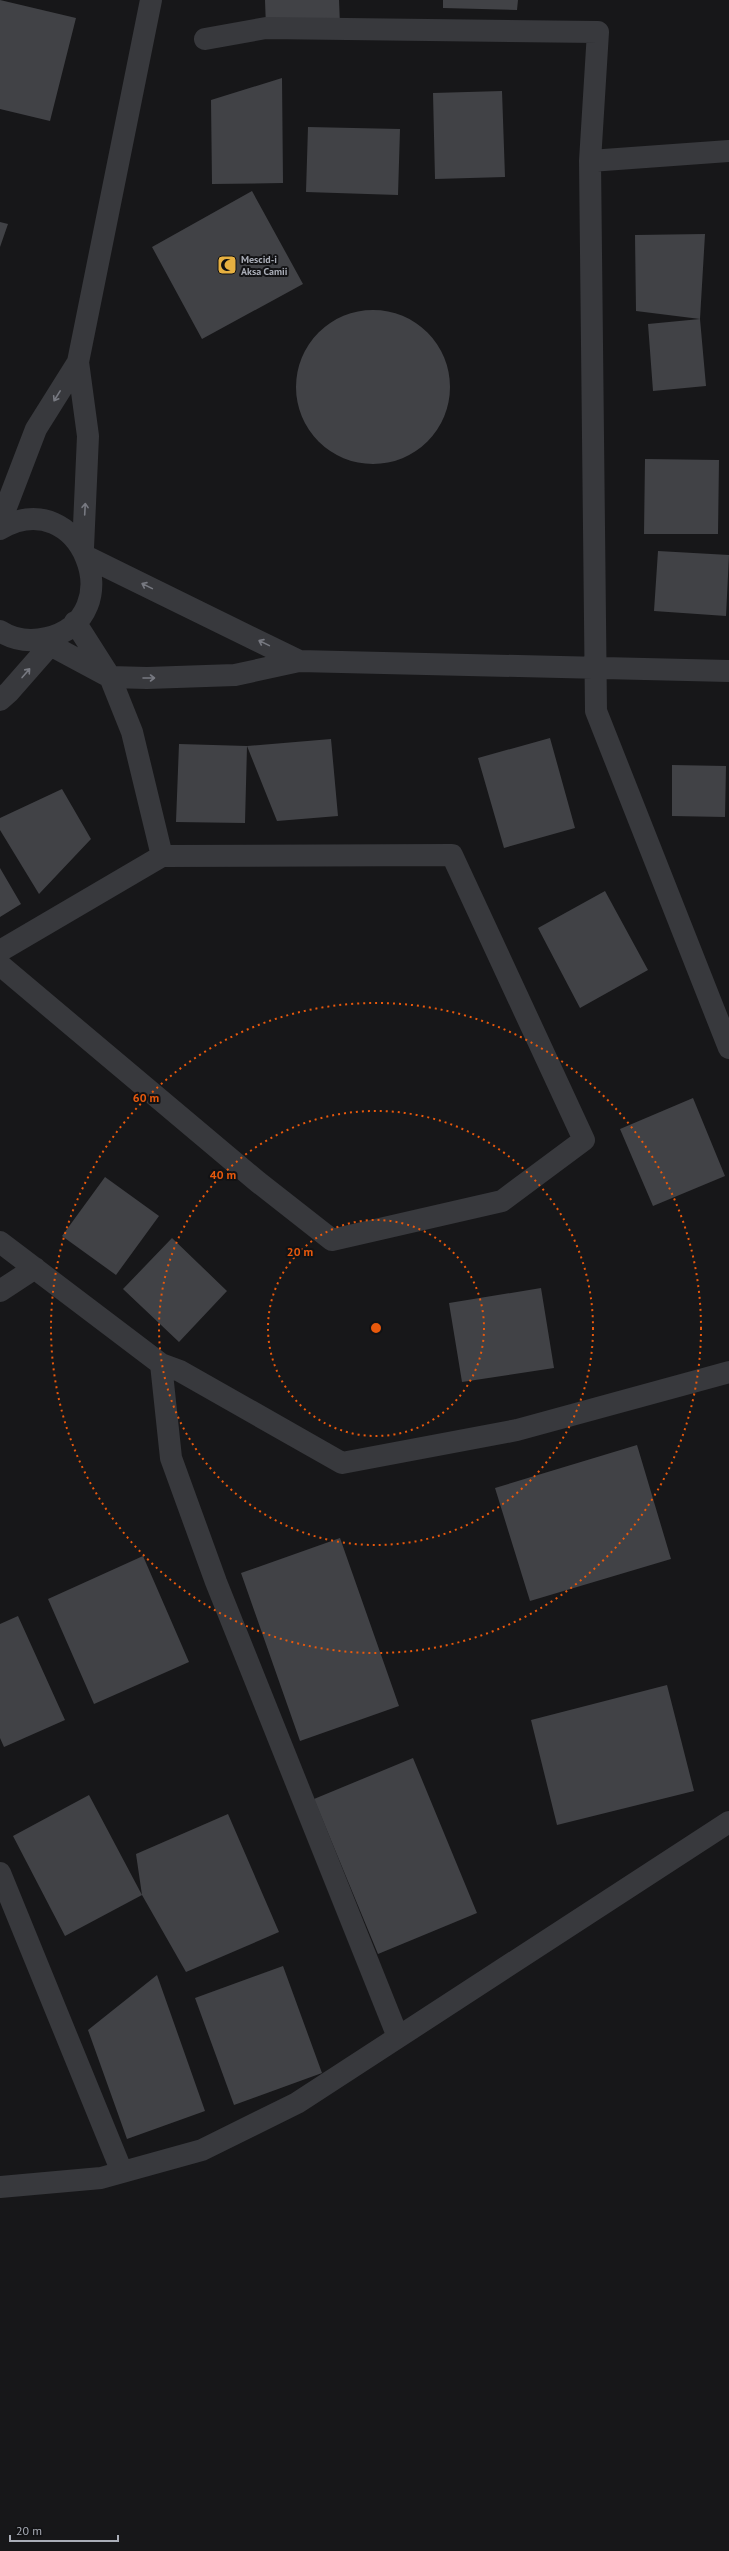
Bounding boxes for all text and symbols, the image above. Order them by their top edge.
place label: Mescid-i Aksa Camii [241,253,288,278]
mosque icon: Mescid-i Aksa Camii [216,254,238,276]
one-way arrow [53,390,61,401]
one-way arrow [81,503,88,516]
one-way arrow [142,582,154,589]
one-way arrow [258,639,270,646]
one-way arrow [21,668,30,678]
one-way arrow [142,674,155,682]
text: 60 m [133,1090,159,1105]
text: 40 m [210,1167,236,1182]
text: 20 m [287,1244,313,1259]
centre of rings [369,1321,383,1335]
scale bar [10,2517,118,2543]
text: 20 m [16,2523,42,2538]

